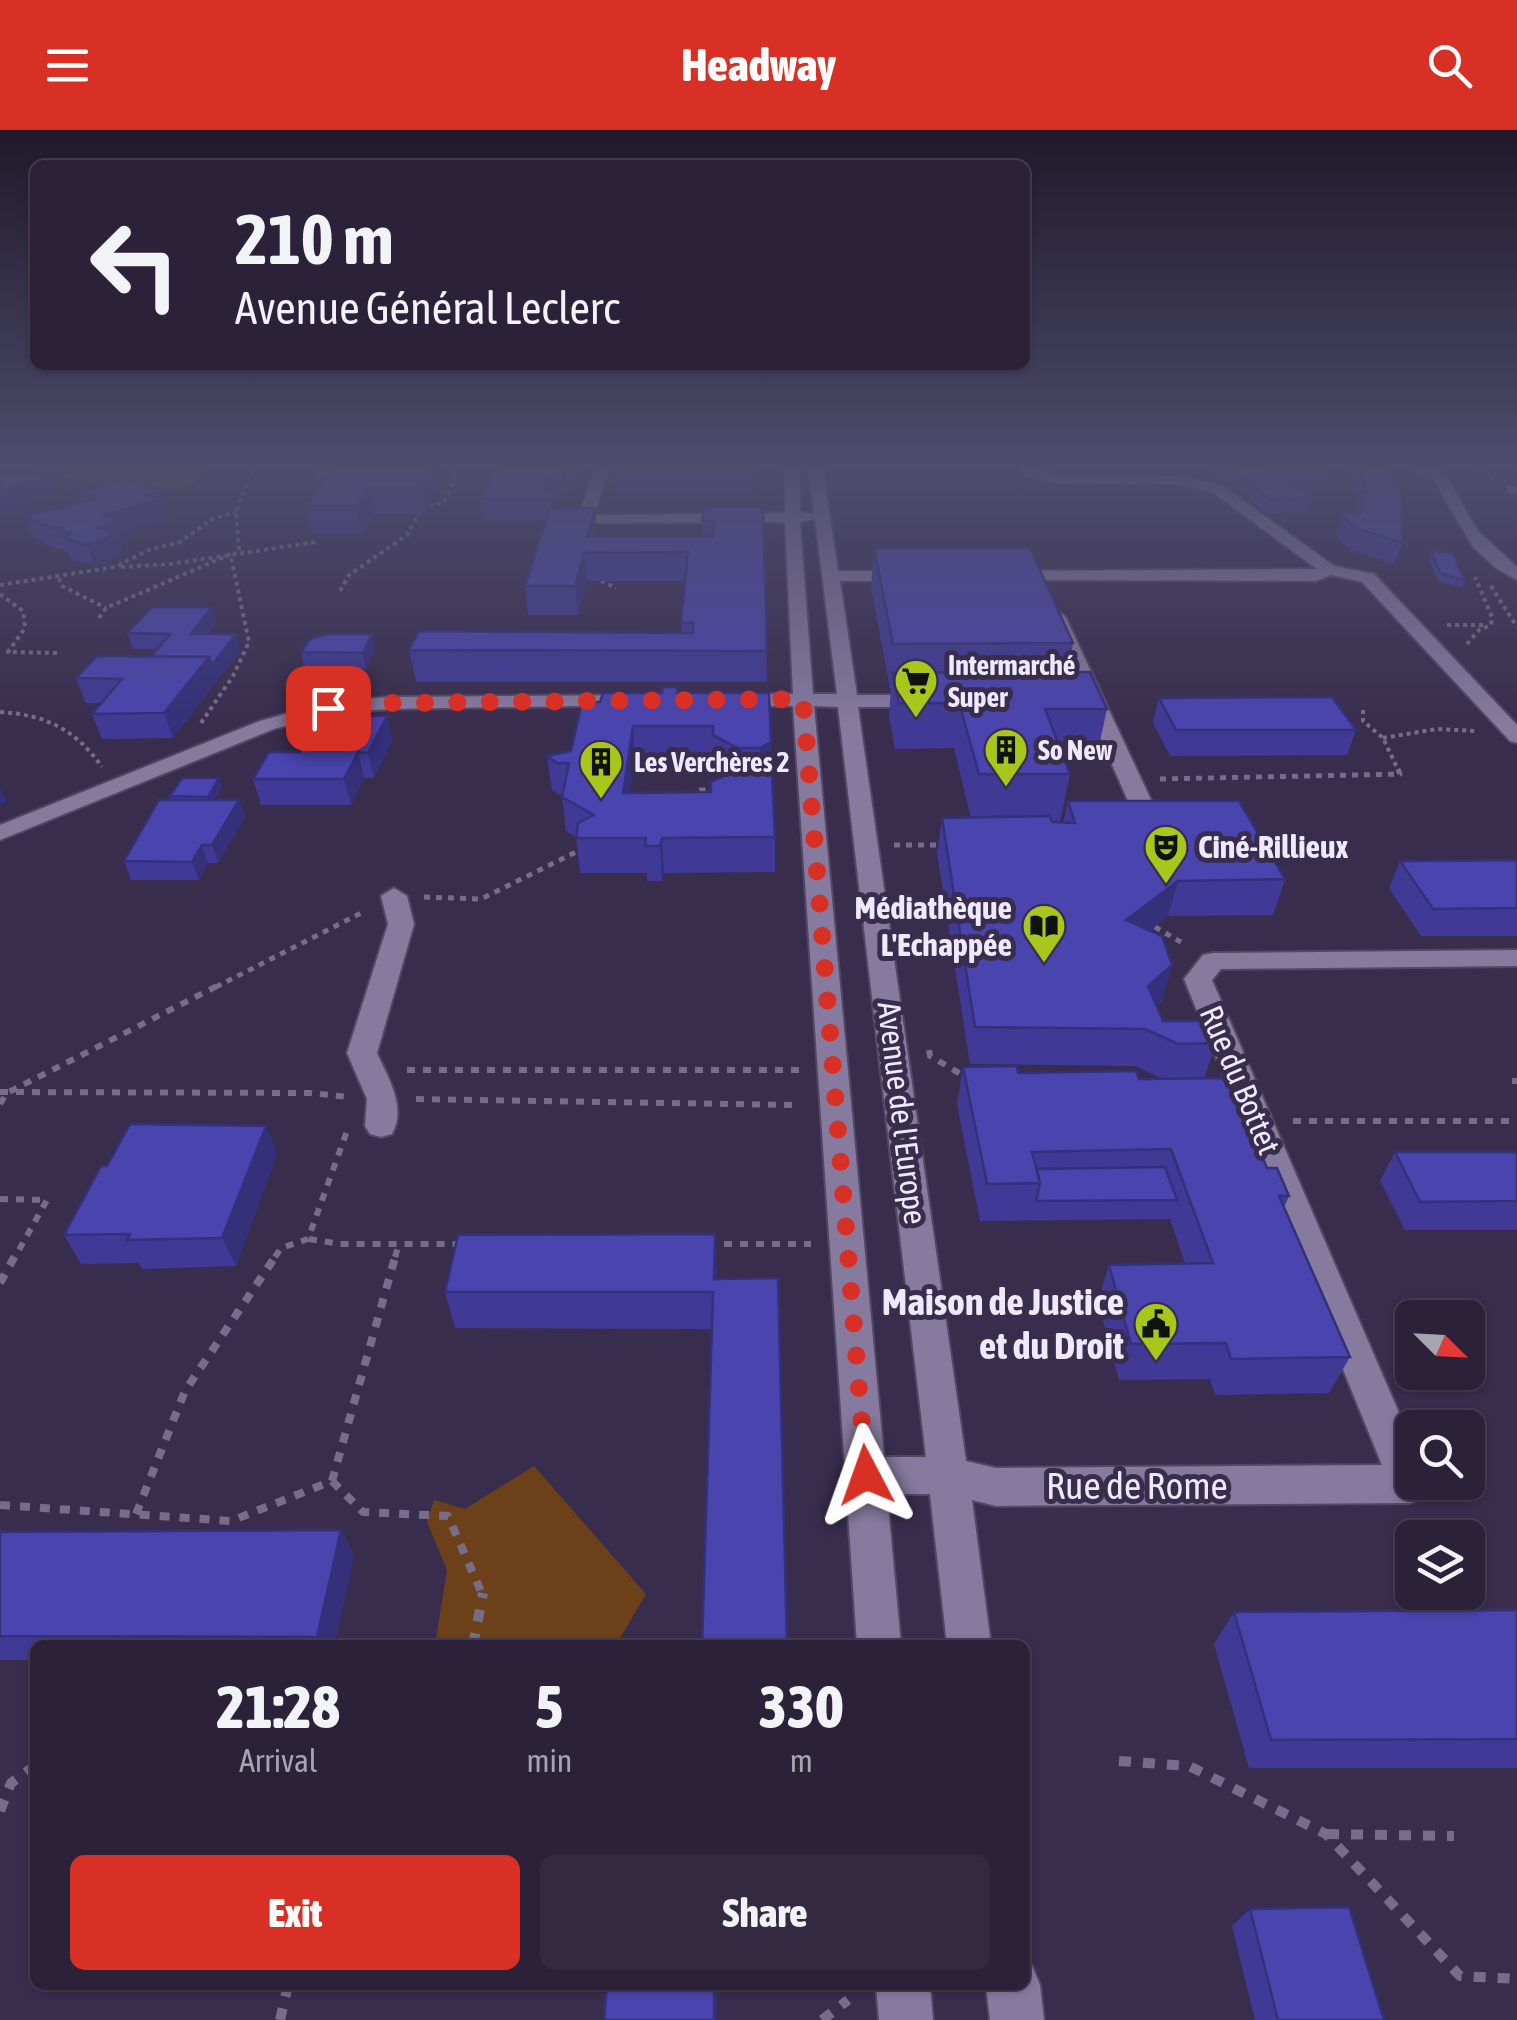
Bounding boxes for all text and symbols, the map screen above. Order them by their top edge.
icon: menu [40,38,95,93]
icon: search [1422,38,1477,93]
text: Headway [681,39,836,91]
text: 210 m [235,199,394,279]
icon: left [70,200,200,330]
text: Avenue Général Leclerc [235,282,620,334]
place label: Intermarché Super [948,649,1076,713]
supermarket icon: Intermarché Super [893,658,939,719]
pin [286,666,371,751]
icon: arrive [301,681,356,736]
building icon: So New [983,727,1029,788]
place label: So New [1038,734,1113,766]
building icon: Les Verchères 2 [578,739,624,800]
place label: Les Verchères 2 [634,746,790,778]
theatre icon: Ciné-Rillieux [1143,824,1189,885]
place label: Ciné-Rillieux [1198,828,1348,865]
place label: Médiathèque L'Echappée [855,889,1012,963]
library icon: Médiathèque L'Echappée [1021,903,1067,964]
street label: Avenue de l'Europe [870,999,935,1226]
street label: Rue du Bottet [1193,1000,1288,1160]
place label: Maison de Justice et du Droit [882,1280,1124,1367]
north arrow [1395,1300,1485,1390]
map controls [1395,1300,1485,1610]
public building icon: Maison de Justice et du Droit [1133,1301,1179,1362]
button: search [1395,1410,1485,1500]
position arrow [814,1423,918,1527]
street label: Rue de Rome [1046,1464,1228,1507]
button: layers [1395,1520,1485,1610]
text: 21:28 [216,1672,340,1741]
text: 5 [535,1672,564,1741]
text: 330 [759,1672,843,1741]
text: Arrival [239,1742,317,1779]
text: min [526,1742,572,1779]
text: m [790,1742,813,1779]
button: Exit [70,1855,520,1970]
button: Share [540,1855,990,1970]

